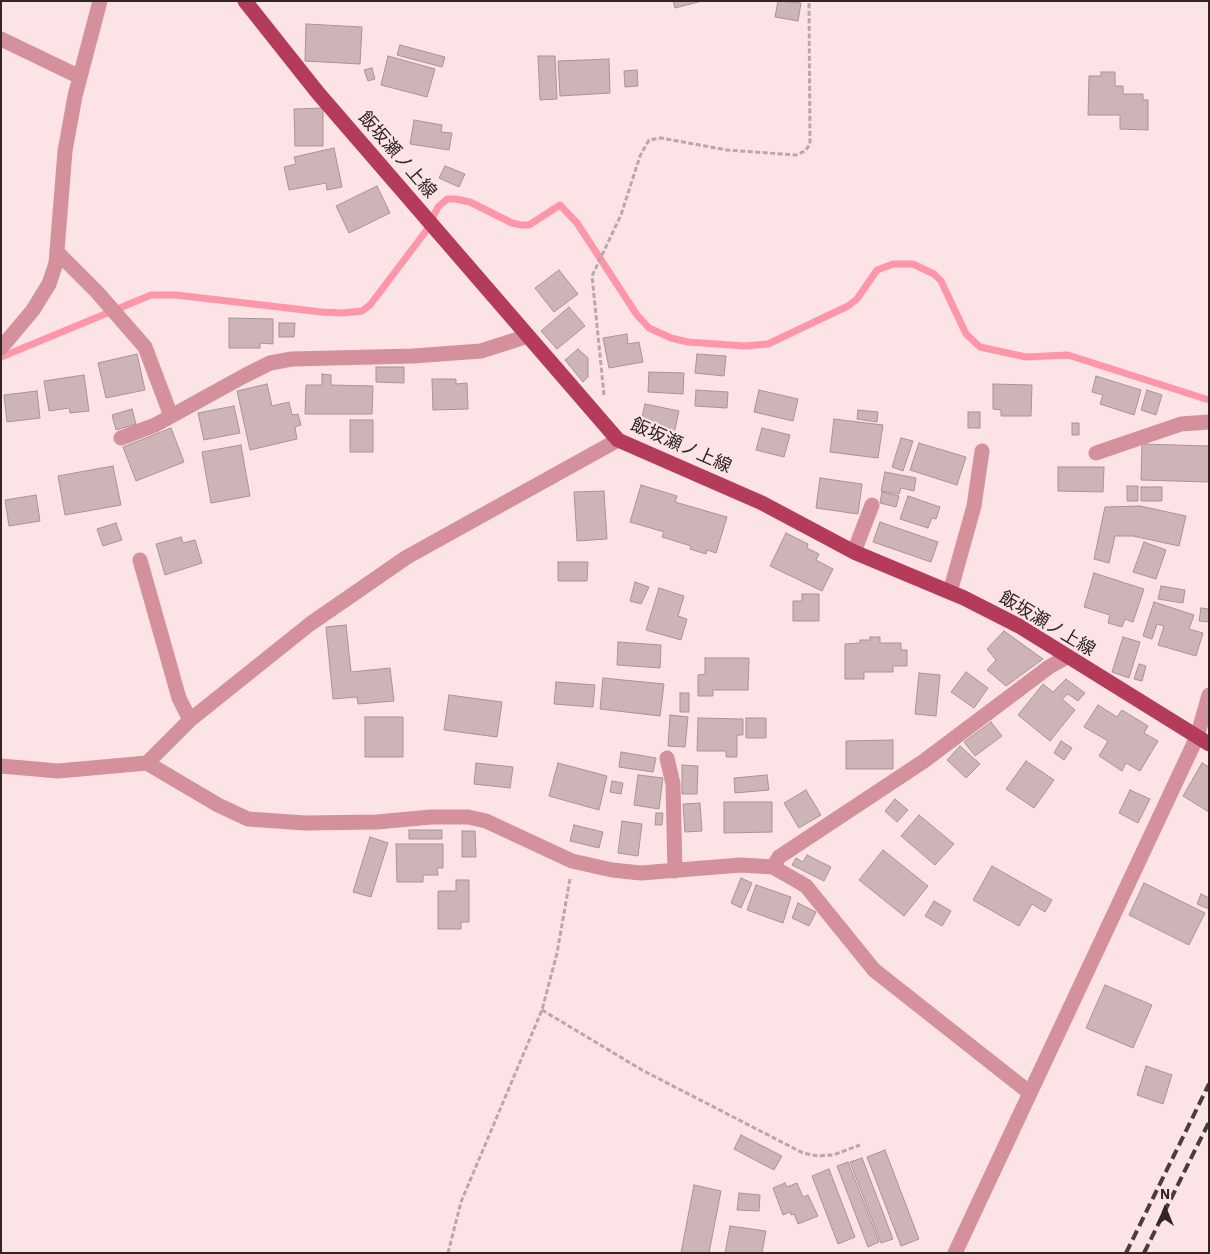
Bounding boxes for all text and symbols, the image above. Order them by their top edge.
street label: 飯坂瀬ノ上線 [353,107,441,203]
street label: 飯坂瀬ノ上線 [627,414,735,478]
street label: 飯坂瀬ノ上線 [995,587,1099,661]
north arrow [1140,1184,1190,1234]
text: N [1160,1185,1170,1203]

